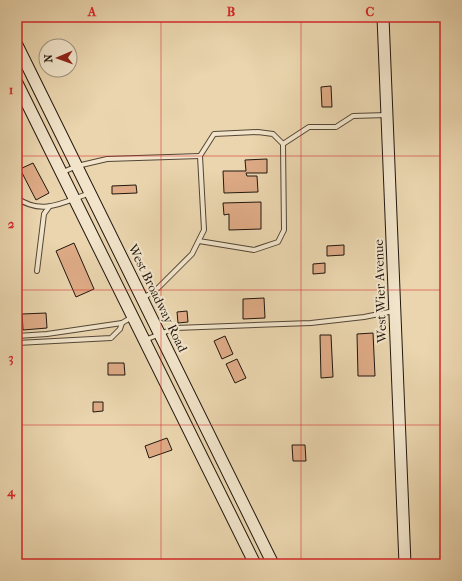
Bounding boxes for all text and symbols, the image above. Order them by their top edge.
text: A [87,4,97,19]
text: B [227,4,236,19]
text: C [366,4,375,19]
north arrow [38,38,78,78]
text: N [42,53,55,63]
text: 1 [9,82,14,97]
text: 2 [8,216,15,231]
street label: West Wier Avenue [371,238,389,344]
street label: West Broadway Road [125,241,191,355]
text: 3 [8,350,14,366]
text: 4 [6,484,16,500]

